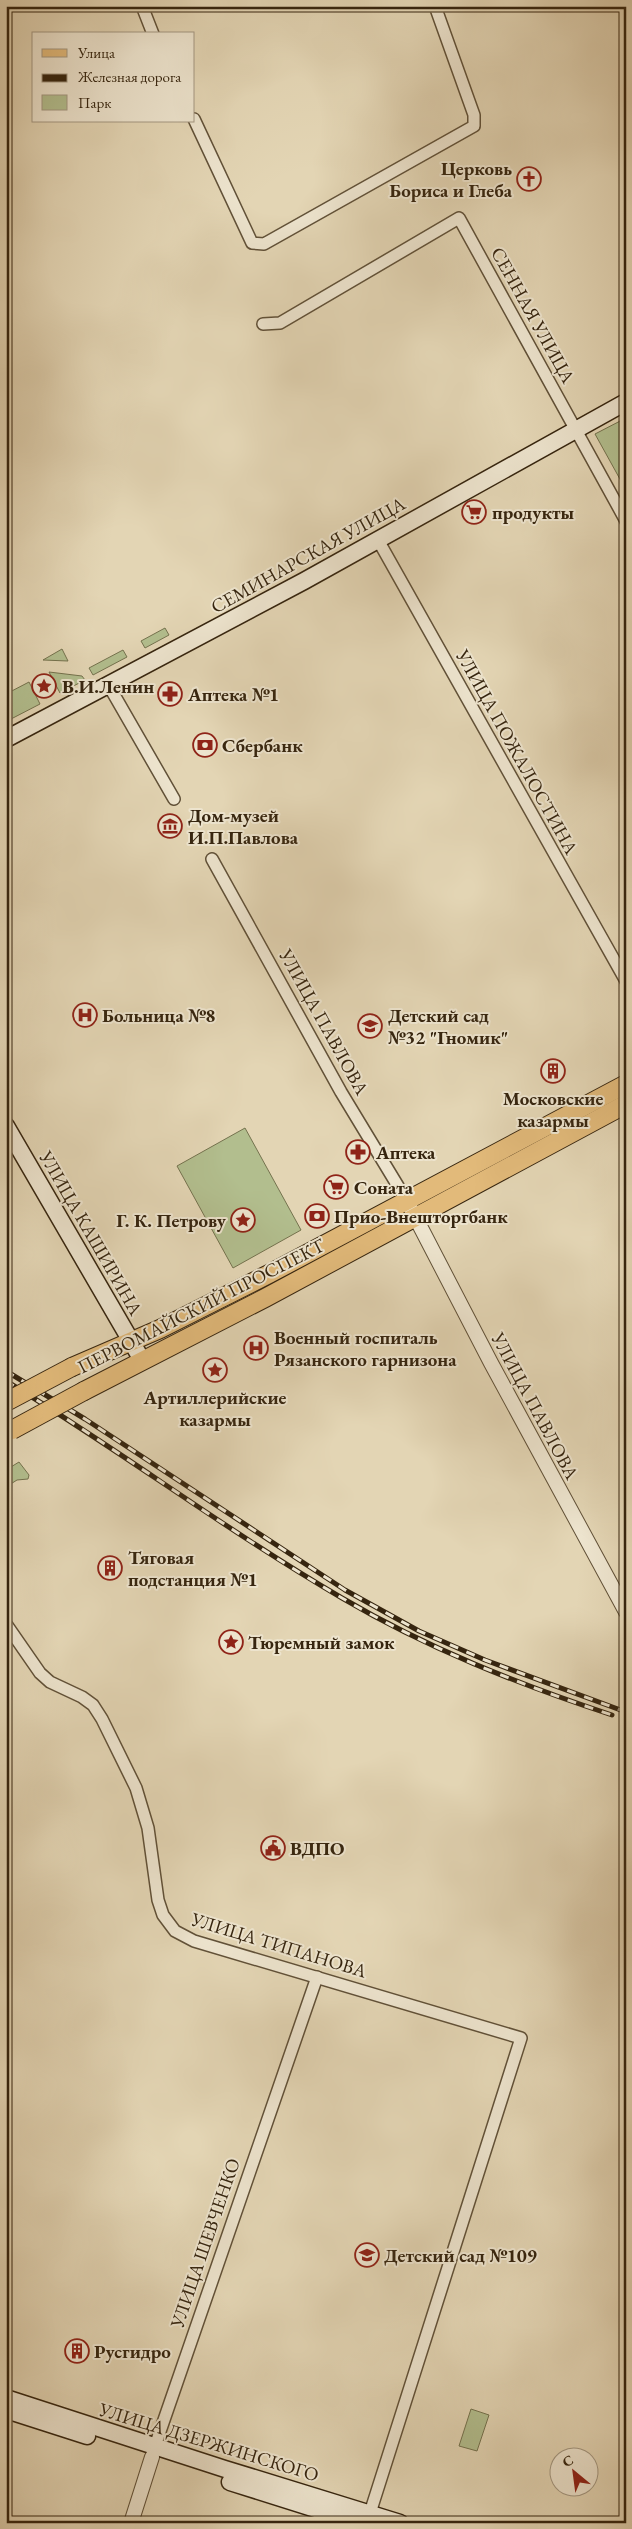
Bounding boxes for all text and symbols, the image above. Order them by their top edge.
legend [32,32,195,122]
text: Улица [77,43,115,62]
text: Железная дорога [77,67,181,86]
text: Парк [78,93,111,112]
place label: Церковь Бориса и Глеба [389,156,513,203]
church icon: Церковь Бориса и Глеба [516,166,542,192]
street label: СЕННАЯ УЛИЦА [485,242,581,388]
street label: СЕМИНАРСКАЯ УЛИЦА [206,491,410,619]
supermarket icon: продукты [461,499,487,525]
place label: продукты [492,500,574,525]
street label: УЛИЦА ПОЖАЛОСТИНА [450,644,584,860]
place icon: В.И.Ленин [31,673,57,699]
place label: В.И.Ленин [62,674,154,699]
pharmacy icon: Аптека №1 [157,681,183,707]
place label: Аптека №1 [187,682,279,707]
bank icon: Сбербанк [192,732,218,758]
place label: Сбербанк [222,733,303,758]
place label: Дом-музей И.П.Павлова [188,803,299,850]
museum icon: Дом-музей И.П.Павлова [157,813,183,839]
street label: УЛИЦА ПАВЛОВА [273,944,375,1100]
hospital icon: Больница №8 [72,1002,98,1028]
place label: Больница №8 [102,1003,215,1028]
place label: Детский сад №32 "Гномик" [388,1003,508,1050]
school or university icon: Детский сад №32 "Гномик" [357,1013,383,1039]
building icon: Московские казармы [540,1058,566,1084]
place label: Московские казармы [503,1086,603,1133]
pharmacy icon: Аптека [345,1139,371,1165]
place label: Аптека [375,1140,436,1165]
street label: УЛИЦА КАШИРИНА [33,1145,149,1321]
supermarket icon: Соната [323,1174,349,1200]
place label: Соната [354,1175,414,1200]
bank icon: Прио-Внешторгбанк [304,1203,330,1229]
place label: Прио-Внешторгбанк [334,1204,508,1229]
place icon: Г. К. Петрову [230,1207,256,1233]
place label: Г. К. Петрову [116,1208,227,1233]
street label: ПЕРВОМАЙСКИЙ ПРОСПЕКТ [73,1232,329,1379]
place label: Военный госпиталь Рязанского гарнизона [274,1325,457,1372]
street label: УЛИЦА ПАВЛОВА [485,1327,585,1485]
hospital icon: Военный госпиталь Рязанского гарнизона [243,1335,269,1361]
place icon: Артиллерийские казармы [202,1357,228,1383]
place label: Артиллерийские казармы [143,1385,287,1432]
place label: Тяговая подстанция №1 [128,1545,258,1592]
building icon: Тяговая подстанция №1 [97,1555,123,1581]
place icon: Тюремный замок [218,1629,244,1655]
place label: Тюремный замок [248,1630,395,1655]
public building icon: ВДПО [260,1835,286,1861]
place label: ВДПО [290,1836,345,1861]
street label: УЛИЦА ТИПАНОВА [187,1906,371,1984]
street label: УЛИЦА ШЕВЧЕНКО [164,2155,246,2332]
school or university icon: Детский сад №109 [354,2242,380,2268]
place label: Детский сад №109 [384,2243,537,2268]
building icon: Русгидро [64,2338,90,2364]
place label: Русгидро [94,2339,171,2364]
street label: УЛИЦА ДЗЕРЖИНСКОГО [95,2396,322,2487]
north arrow [550,2446,600,2496]
text: С [559,2450,576,2471]

